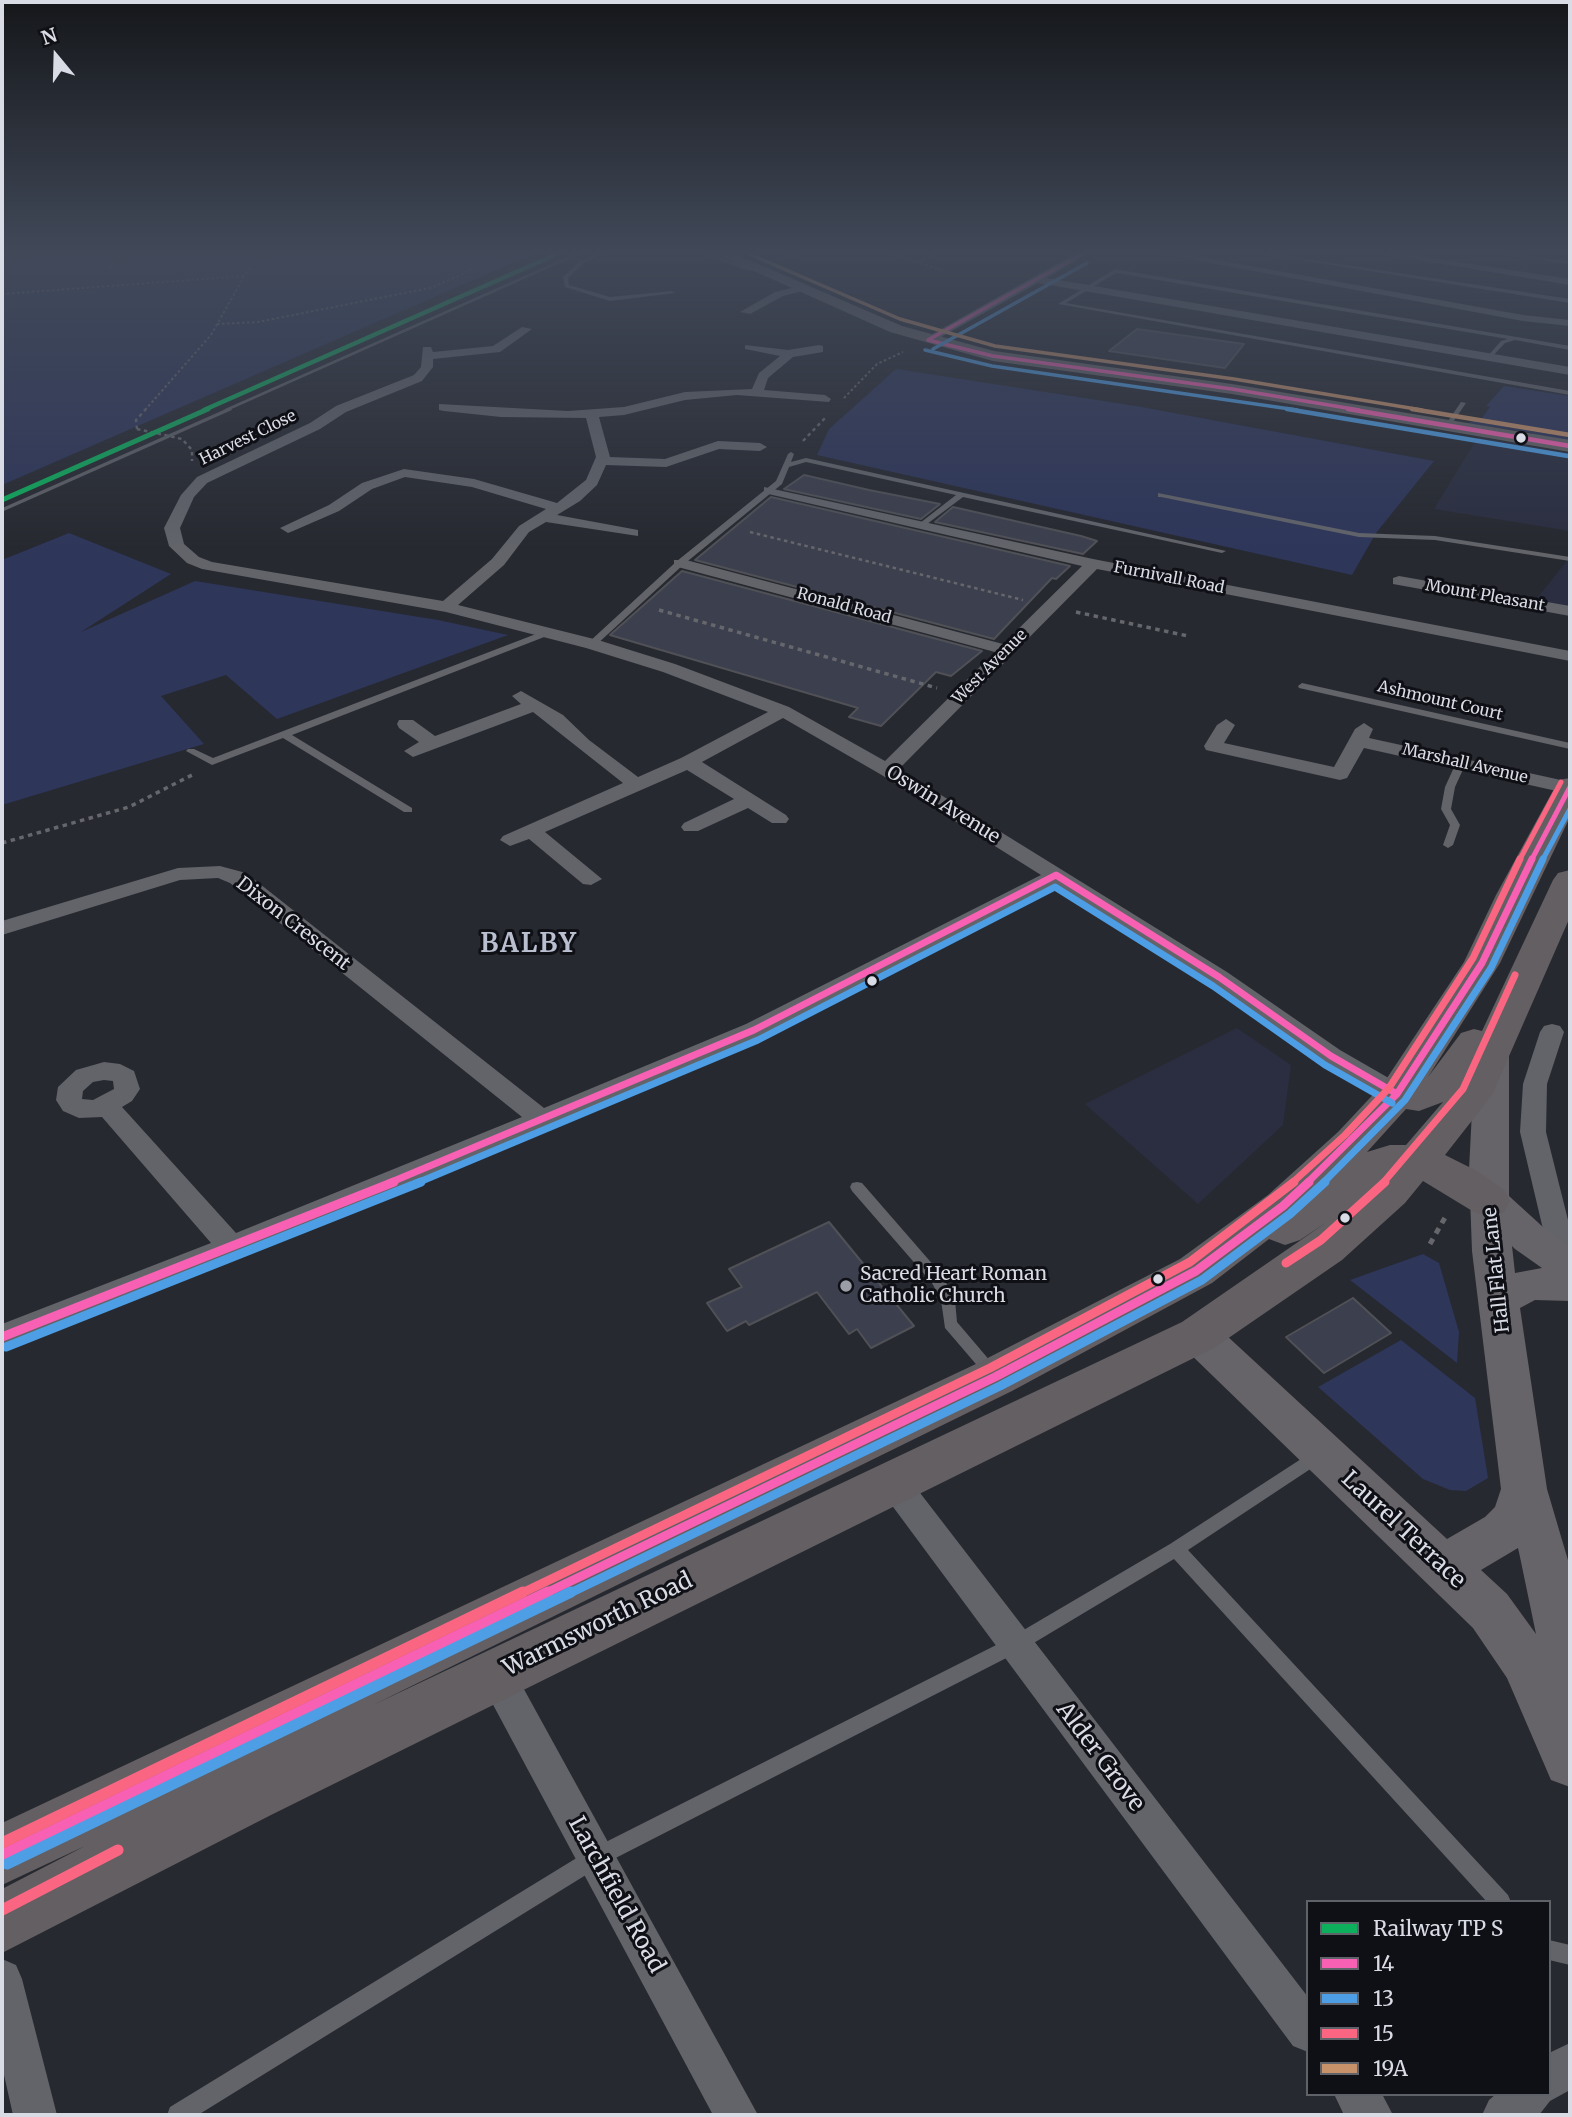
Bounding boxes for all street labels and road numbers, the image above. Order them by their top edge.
street label: Harvest Close [197,406,299,470]
street label: Furnivall Road [1112,558,1226,598]
street label: Mount Pleasant [1424,576,1546,616]
street label: Ronald Road [795,584,893,628]
street label: West Avenue [949,626,1031,708]
street label: Ashmount Court [1375,677,1505,725]
street label: Marshall Avenue [1400,740,1530,788]
street label: Oswin Avenue [882,761,1004,849]
street label: Dixon Crescent [231,872,355,976]
street label: Hall Flat Lane [1479,1206,1515,1334]
street label: Laurel Terrace [1335,1466,1471,1594]
street label: Warmsworth Road [499,1567,697,1683]
street label: Alder Grove [1050,1697,1150,1817]
street label: Larchfield Road [562,1812,670,1978]

